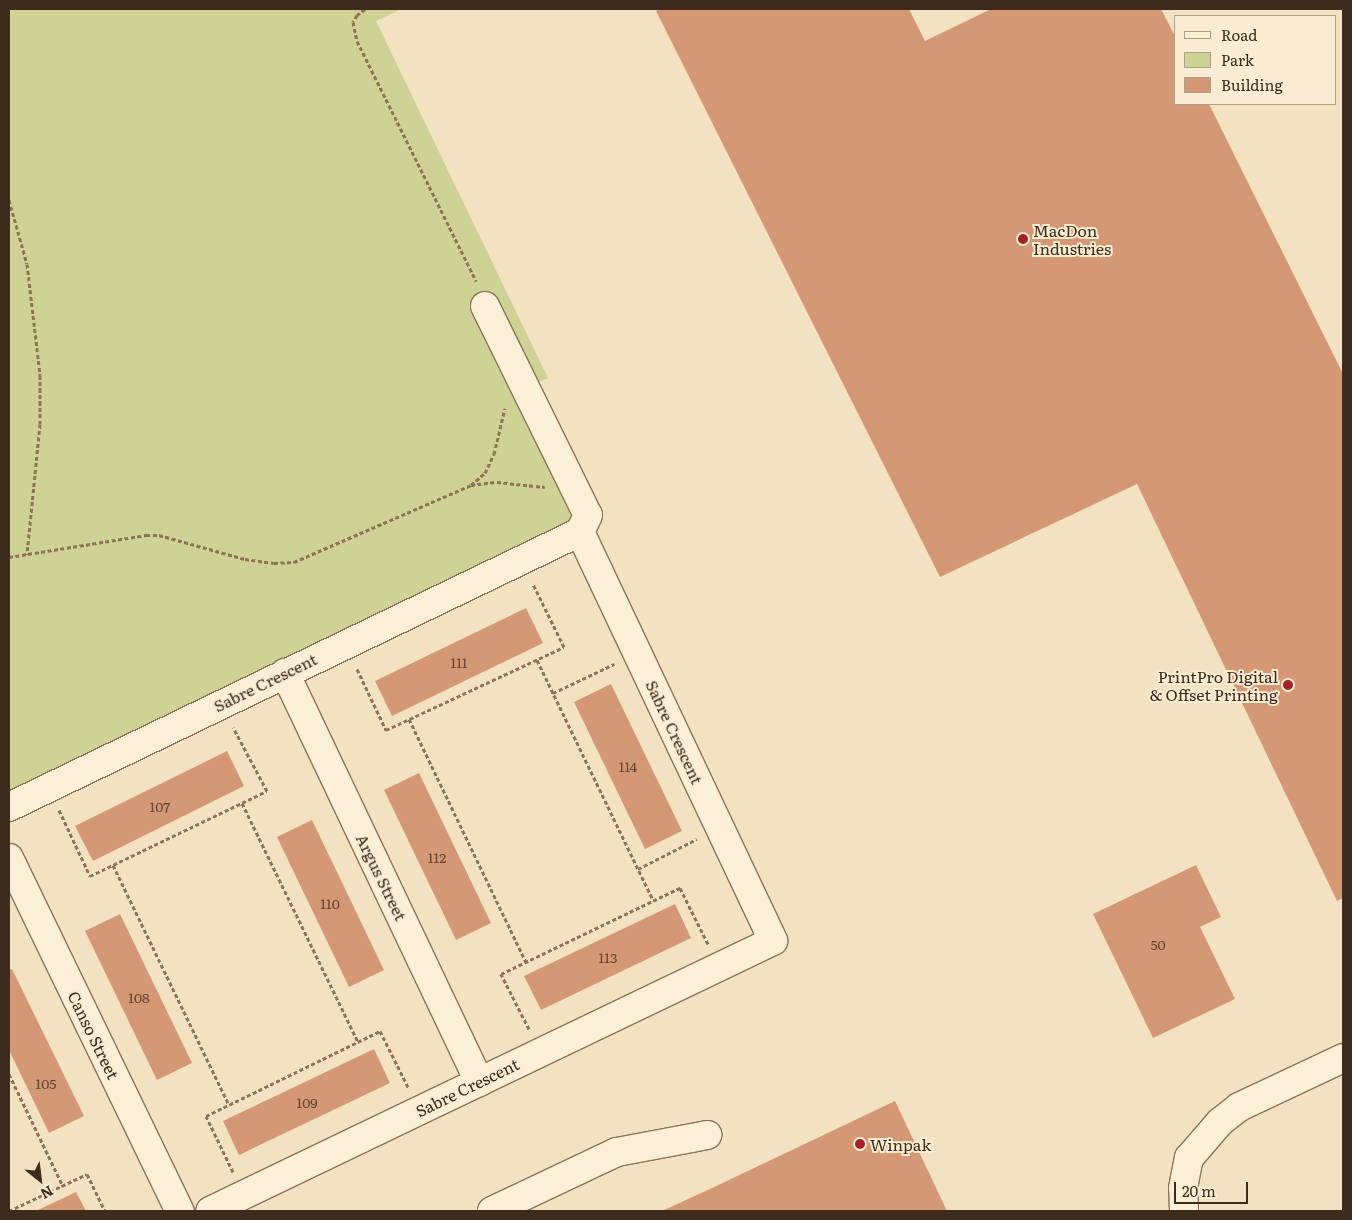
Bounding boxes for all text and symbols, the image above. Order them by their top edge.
legend [1174,15,1337,105]
text: Road [1221,23,1257,46]
text: Park [1221,48,1254,71]
text: Building [1221,73,1283,96]
place label: MacDon Industries [1033,220,1111,258]
marker: MacDon Industries [1017,233,1029,245]
street label: Sabre Crescent [210,649,320,715]
house number: 111 [450,654,468,670]
place label: PrintPro Digital & Offset Printing [1149,666,1278,704]
street label: Sabre Crescent [643,677,707,787]
marker: PrintPro Digital & Offset Printing [1282,679,1294,691]
house number: 114 [619,758,637,774]
house number: 107 [150,798,170,814]
street label: Argus Street [353,830,411,924]
house number: 112 [428,849,446,865]
house number: 110 [320,895,340,911]
house number: 50 [1150,936,1166,952]
house number: 113 [599,949,617,965]
street label: Canso Street [64,988,124,1082]
house number: 108 [128,989,150,1005]
street label: Sabre Crescent [412,1054,522,1120]
house number: 105 [36,1075,56,1091]
house number: 109 [296,1094,318,1110]
place label: Winpak [870,1134,931,1154]
marker: Winpak [854,1138,866,1150]
north arrow [15,1155,65,1205]
scale bar [1177,1172,1251,1204]
text: 20 m [1182,1179,1216,1202]
text: N [37,1182,57,1205]

